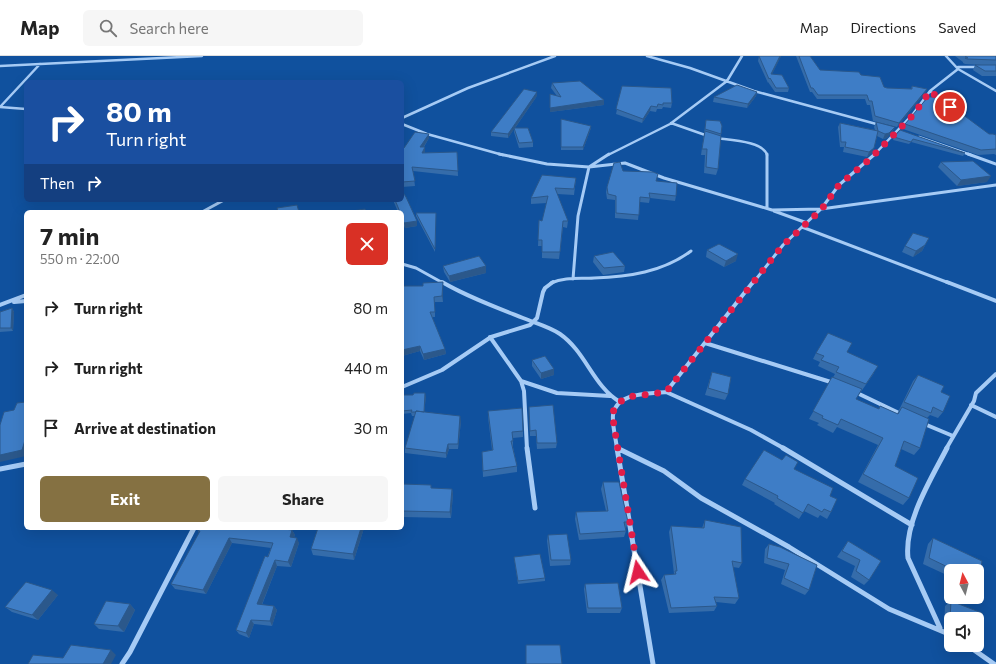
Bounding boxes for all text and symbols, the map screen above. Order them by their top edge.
search box [83,10,363,46]
text: Map [20,16,59,39]
icon: search [97,17,119,39]
text: Search here [129,19,209,37]
text: Map [800,19,829,36]
text: Directions [851,19,916,36]
text: Saved [938,19,976,36]
pin [933,90,967,124]
text: 80 m [106,94,172,128]
icon: right [40,96,92,148]
icon: arrive [939,96,961,118]
text: Turn right [106,128,186,150]
icon: right [83,172,105,194]
text: Then [40,174,75,192]
text: 7 min [40,221,99,250]
button: close [346,223,388,265]
text: 550 m · 22:00 [40,251,120,267]
icon: right [40,297,62,319]
text: Turn right [74,299,143,317]
text: 80 m [353,299,388,317]
icon: right [40,357,62,379]
text: Turn right [74,359,143,377]
text: 440 m [344,359,388,377]
icon: arrive [40,417,62,439]
text: Arrive at destination [74,419,216,437]
text: 30 m [354,419,388,437]
button: Exit [40,476,210,522]
button: Share [218,476,388,522]
position arrow [617,551,659,593]
north arrow [944,564,984,604]
map controls [944,564,984,652]
button: sound [944,612,984,652]

